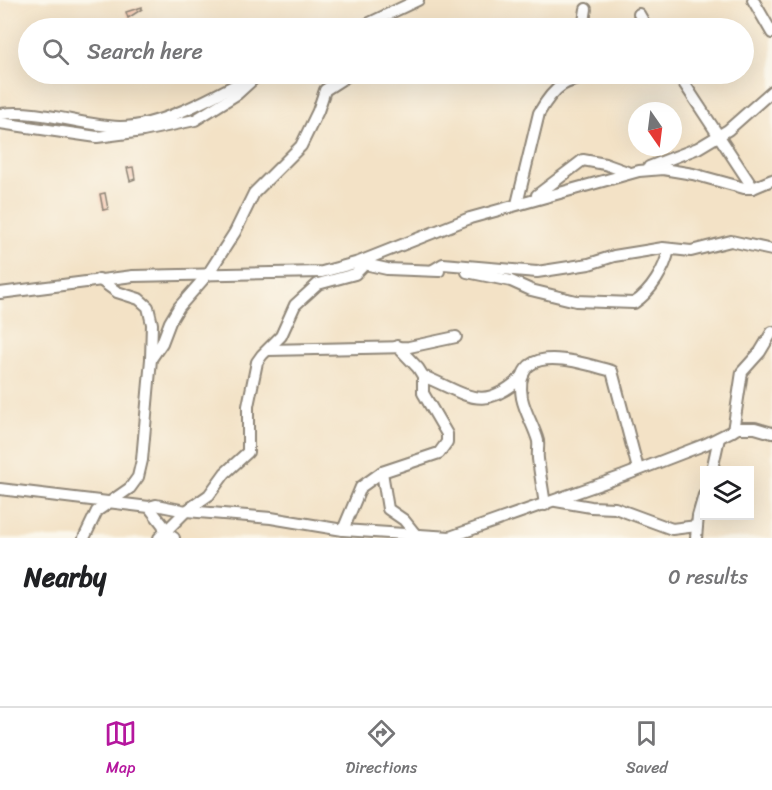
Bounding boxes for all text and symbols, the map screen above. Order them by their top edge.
search box [18,18,754,84]
text: Search here [87,32,203,71]
icon: search [39,35,72,68]
north arrow [628,102,682,156]
map controls [700,466,754,520]
button: layers [700,466,754,520]
text: Nearby [24,554,106,600]
text: 0 results [668,560,748,595]
tab: Map [104,717,137,782]
tab: Directions [346,717,417,782]
tab: Saved [626,717,668,782]

